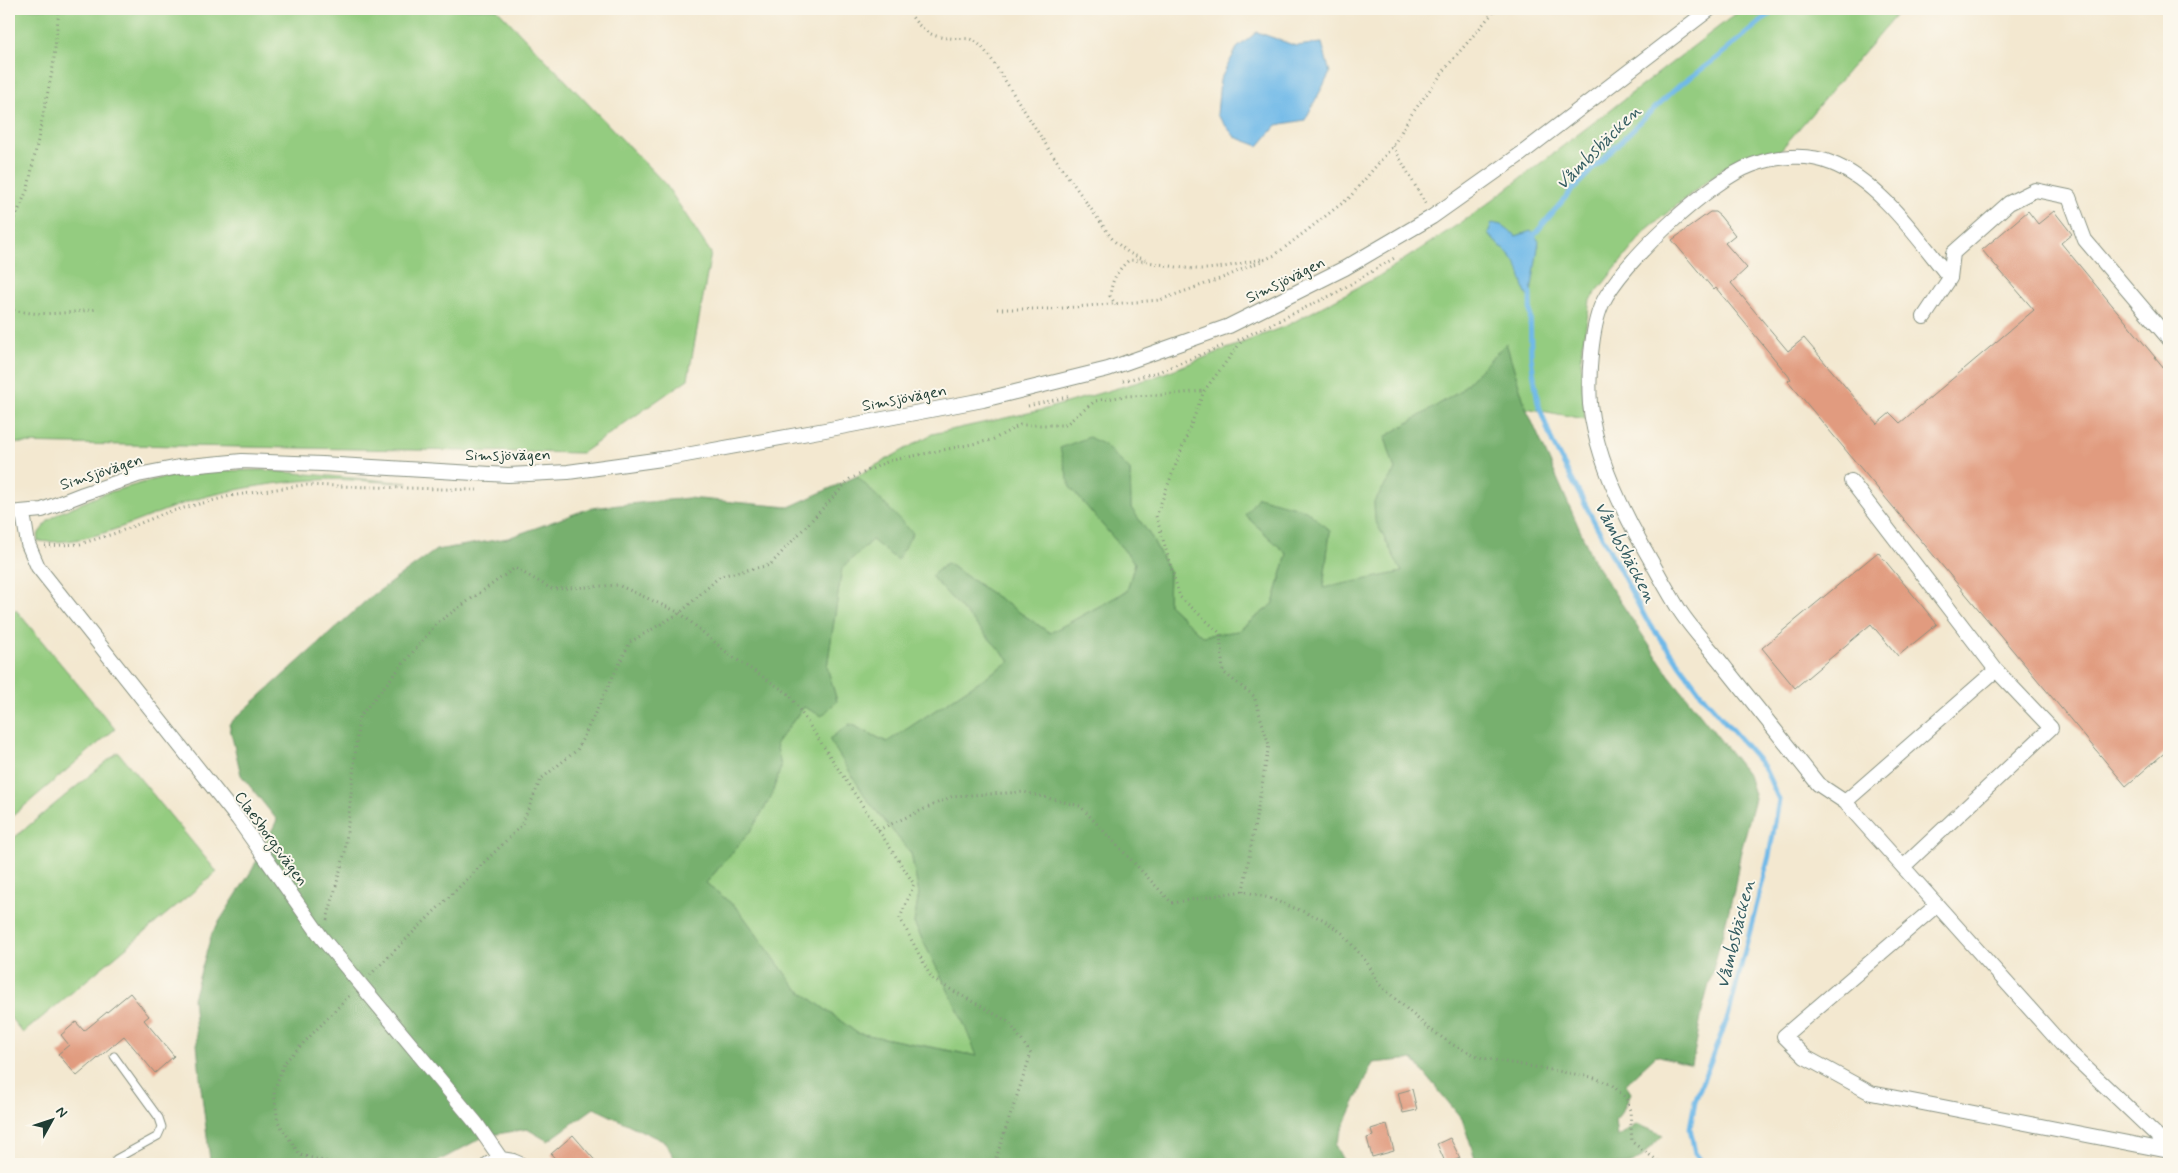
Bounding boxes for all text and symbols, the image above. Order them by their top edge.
water label: Våmbsbäcken [1551,100,1647,196]
street label: Simsjövägen [1243,252,1329,309]
street label: Simsjövägen [860,380,948,417]
street label: Simsjövägen [465,445,551,466]
street label: Simsjövägen [57,449,145,496]
water label: Våmbsbäcken [1588,498,1662,607]
street label: Claesborgsvägen [228,787,312,891]
water label: Våmbsbäcken [1711,877,1761,991]
north arrow [28,1096,78,1146]
text: N [51,1103,71,1122]

